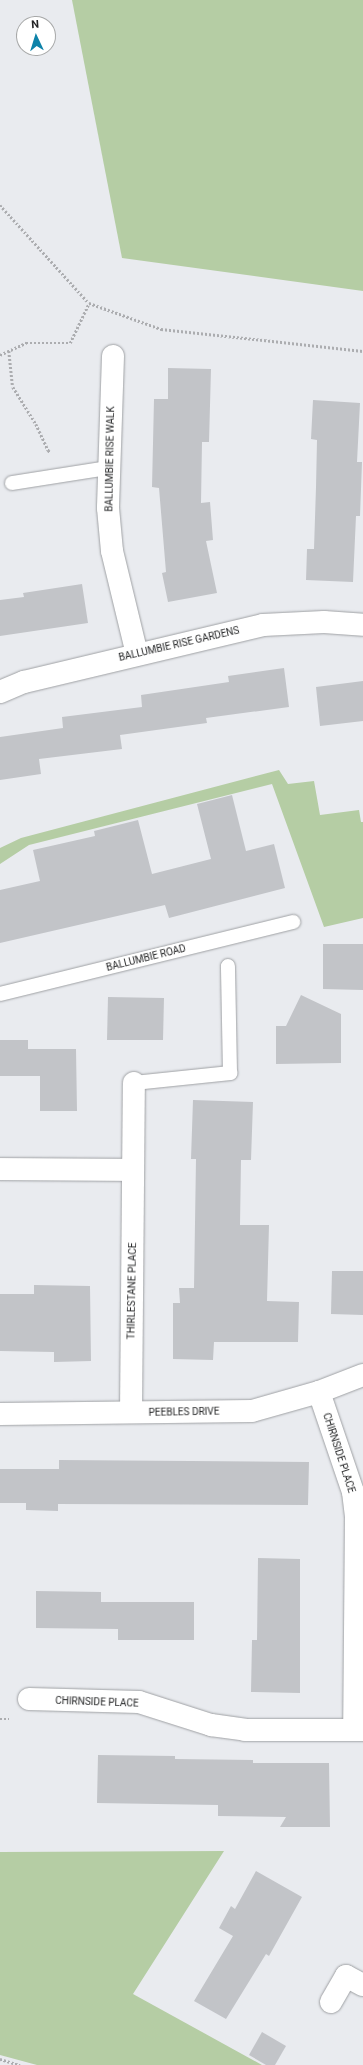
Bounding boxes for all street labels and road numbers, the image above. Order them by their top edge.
street label: BALLUMBIE RISE WALK [103,406,117,512]
street label: BALLUMBIE RISE GARDENS [118,624,240,664]
street label: BALLUMBIE ROAD [105,942,187,974]
street label: THIRLESTANE PLACE [125,1242,139,1340]
street label: PEEBLES DRIVE [148,1405,220,1419]
street label: CHIRNSIDE PLACE [320,1411,358,1495]
street label: CHIRNSIDE PLACE [55,1695,139,1709]

